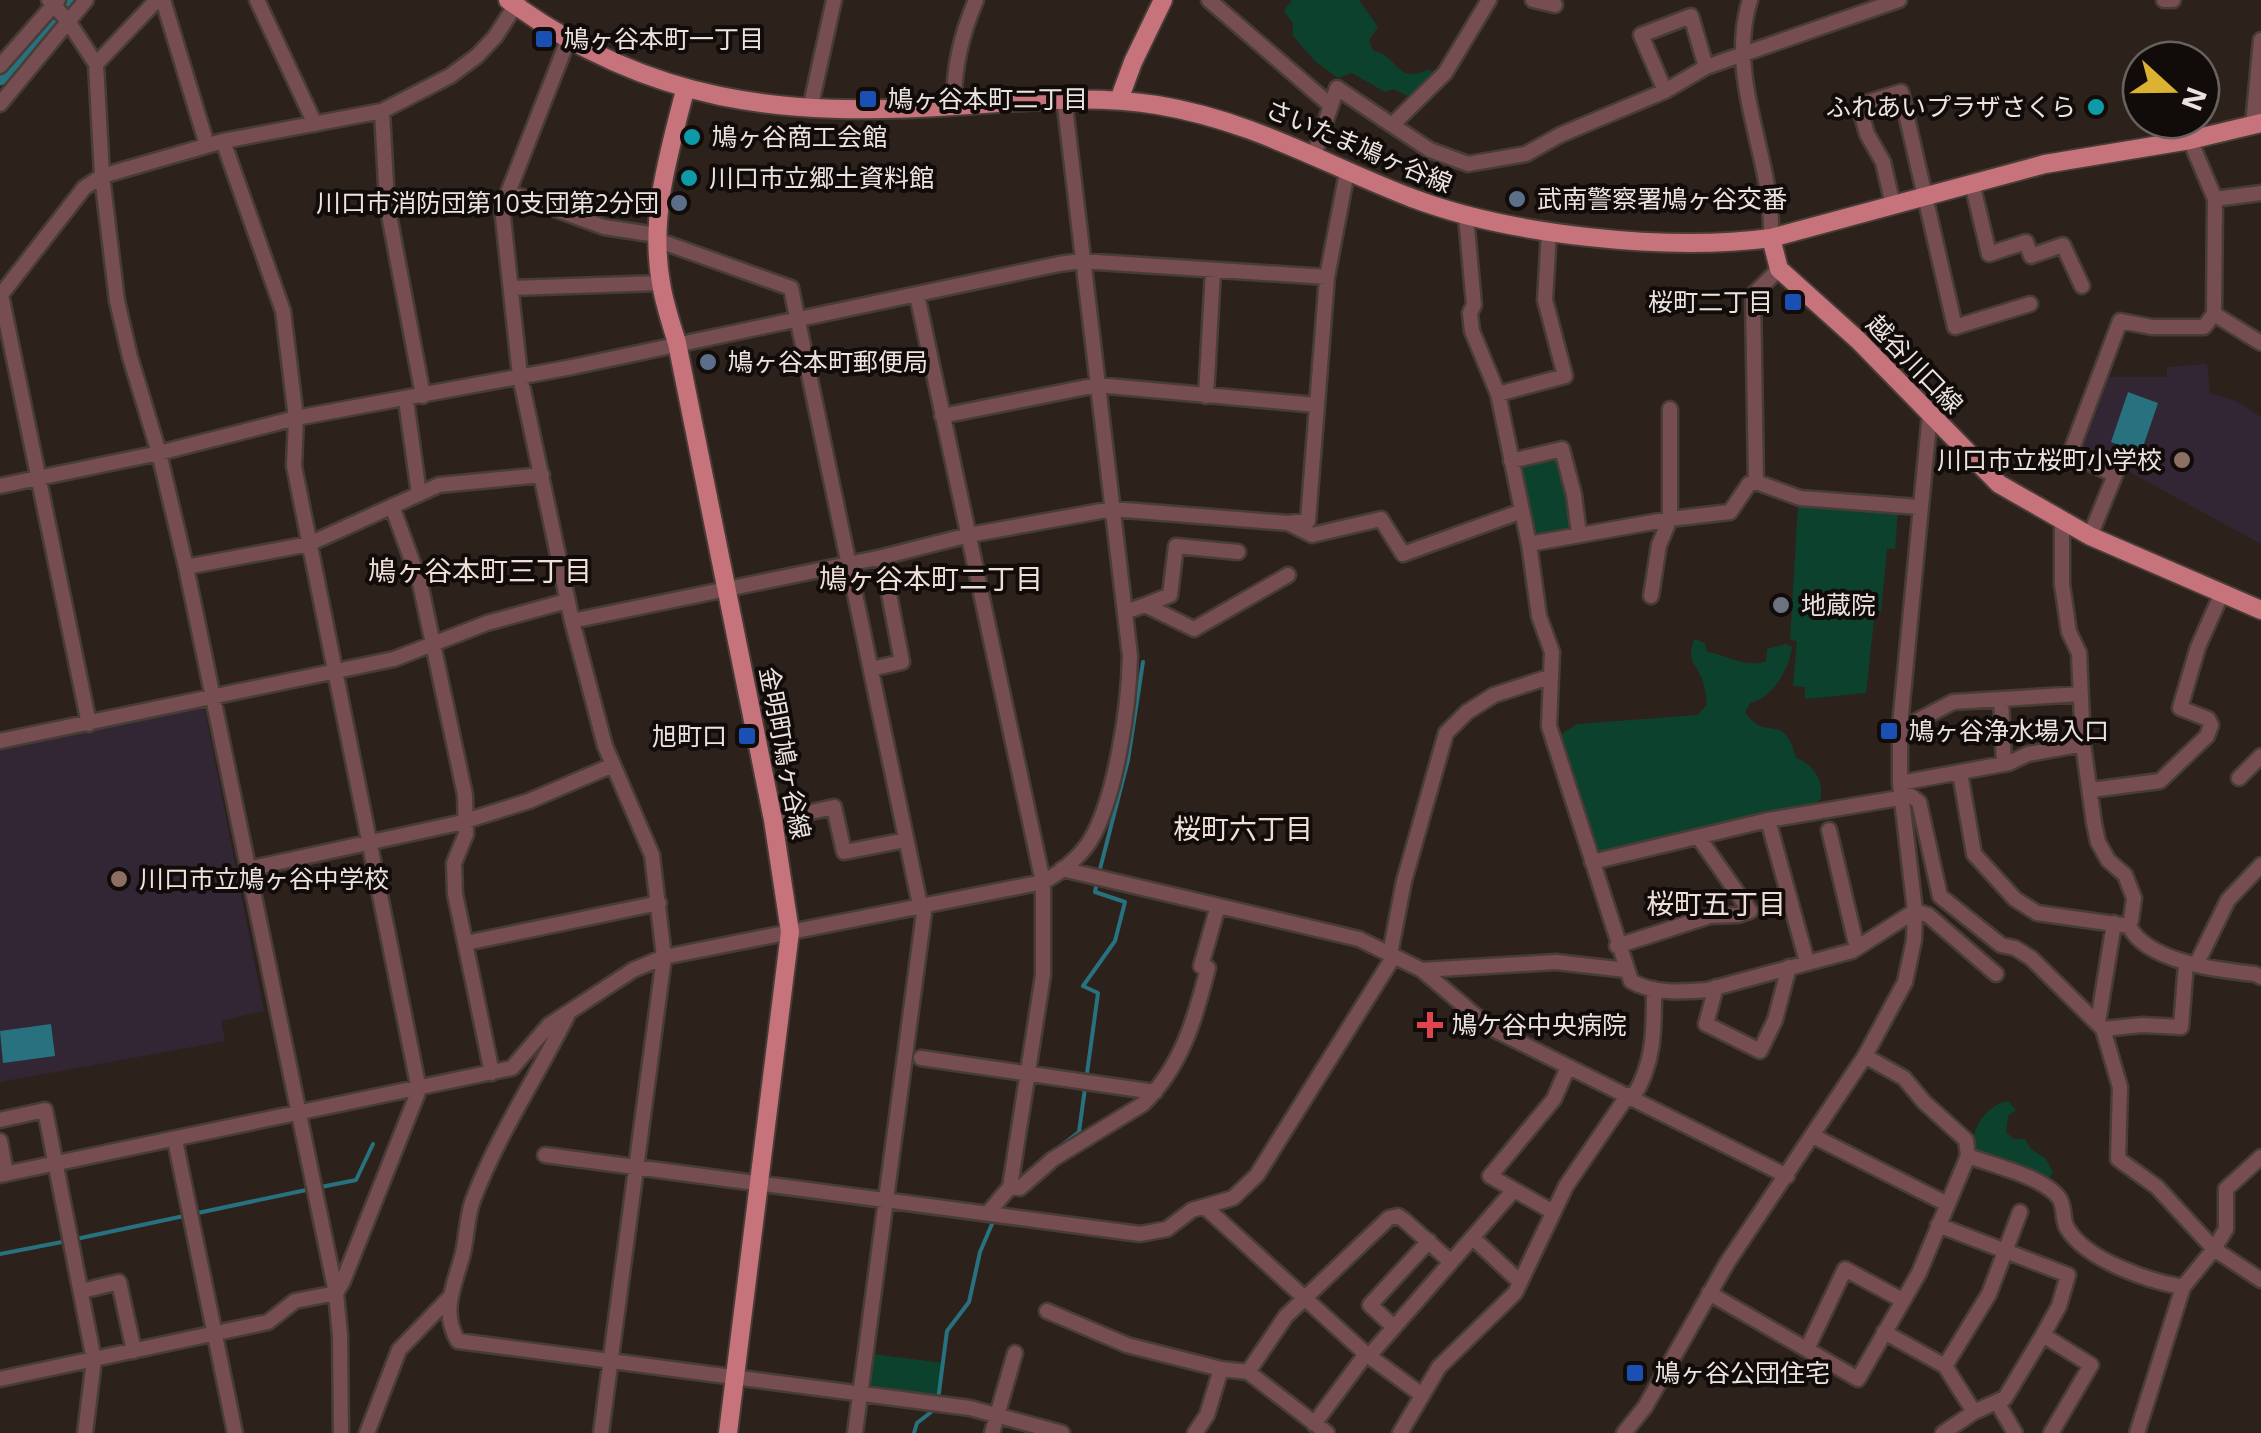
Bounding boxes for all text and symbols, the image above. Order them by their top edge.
place label: 鳩ヶ谷本町一丁目 [564,21,764,55]
marker: 鳩ヶ谷本町一丁目 [533,28,555,50]
north arrow [2121,40,2221,140]
place label: 鳩ヶ谷本町二丁目 [888,81,1088,115]
text: N [2173,82,2217,117]
marker: 鳩ヶ谷本町二丁目 [857,88,879,110]
place label: ふれあいプラザさくら [1826,89,2076,123]
street label: さいたま鳩ヶ谷線 [1261,91,1458,200]
marker: ふれあいプラザさくら [2085,96,2107,118]
place label: 鳩ヶ谷商工会館 [712,119,887,153]
marker: 鳩ヶ谷商工会館 [681,126,703,148]
place label: 川口市立郷土資料館 [709,160,934,194]
marker: 川口市立郷土資料館 [678,167,700,189]
place label: 武南警察署鳩ヶ谷交番 [1537,181,1787,215]
place label: 川口市消防団第10支団第2分団 [316,185,659,219]
marker: 武南警察署鳩ヶ谷交番 [1506,188,1528,210]
marker: 川口市消防団第10支団第2分団 [668,192,690,214]
place label: 桜町二丁目 [1648,284,1773,318]
marker: 桜町二丁目 [1782,291,1804,313]
street label: 越谷川口線 [1860,307,1971,420]
place label: 鳩ヶ谷本町郵便局 [728,344,928,378]
marker: 鳩ヶ谷本町郵便局 [697,351,719,373]
place label: 川口市立桜町小学校 [1937,442,2162,476]
marker: 川口市立桜町小学校 [2171,449,2193,471]
district label: 鳩ヶ谷本町三丁目 [368,551,592,589]
district label: 鳩ヶ谷本町二丁目 [819,559,1043,597]
place label: 地蔵院 [1801,587,1876,621]
marker: 地蔵院 [1770,594,1792,616]
street label: 金明町鳩ヶ谷線 [753,664,819,842]
place label: 鳩ヶ谷浄水場入口 [1909,713,2109,747]
place label: 旭町口 [652,718,727,752]
marker: 鳩ヶ谷浄水場入口 [1878,720,1900,742]
marker: 旭町口 [736,725,758,747]
district label: 桜町六丁目 [1173,809,1313,847]
place label: 川口市立鳩ヶ谷中学校 [139,861,389,895]
marker: 川口市立鳩ヶ谷中学校 [108,868,130,890]
district label: 桜町五丁目 [1646,884,1786,922]
place label: 鳩ケ谷中央病院 [1452,1007,1627,1041]
marker: 鳩ケ谷中央病院 [1417,1012,1443,1038]
place label: 鳩ヶ谷公団住宅 [1655,1355,1830,1389]
marker: 鳩ヶ谷公団住宅 [1624,1362,1646,1384]

